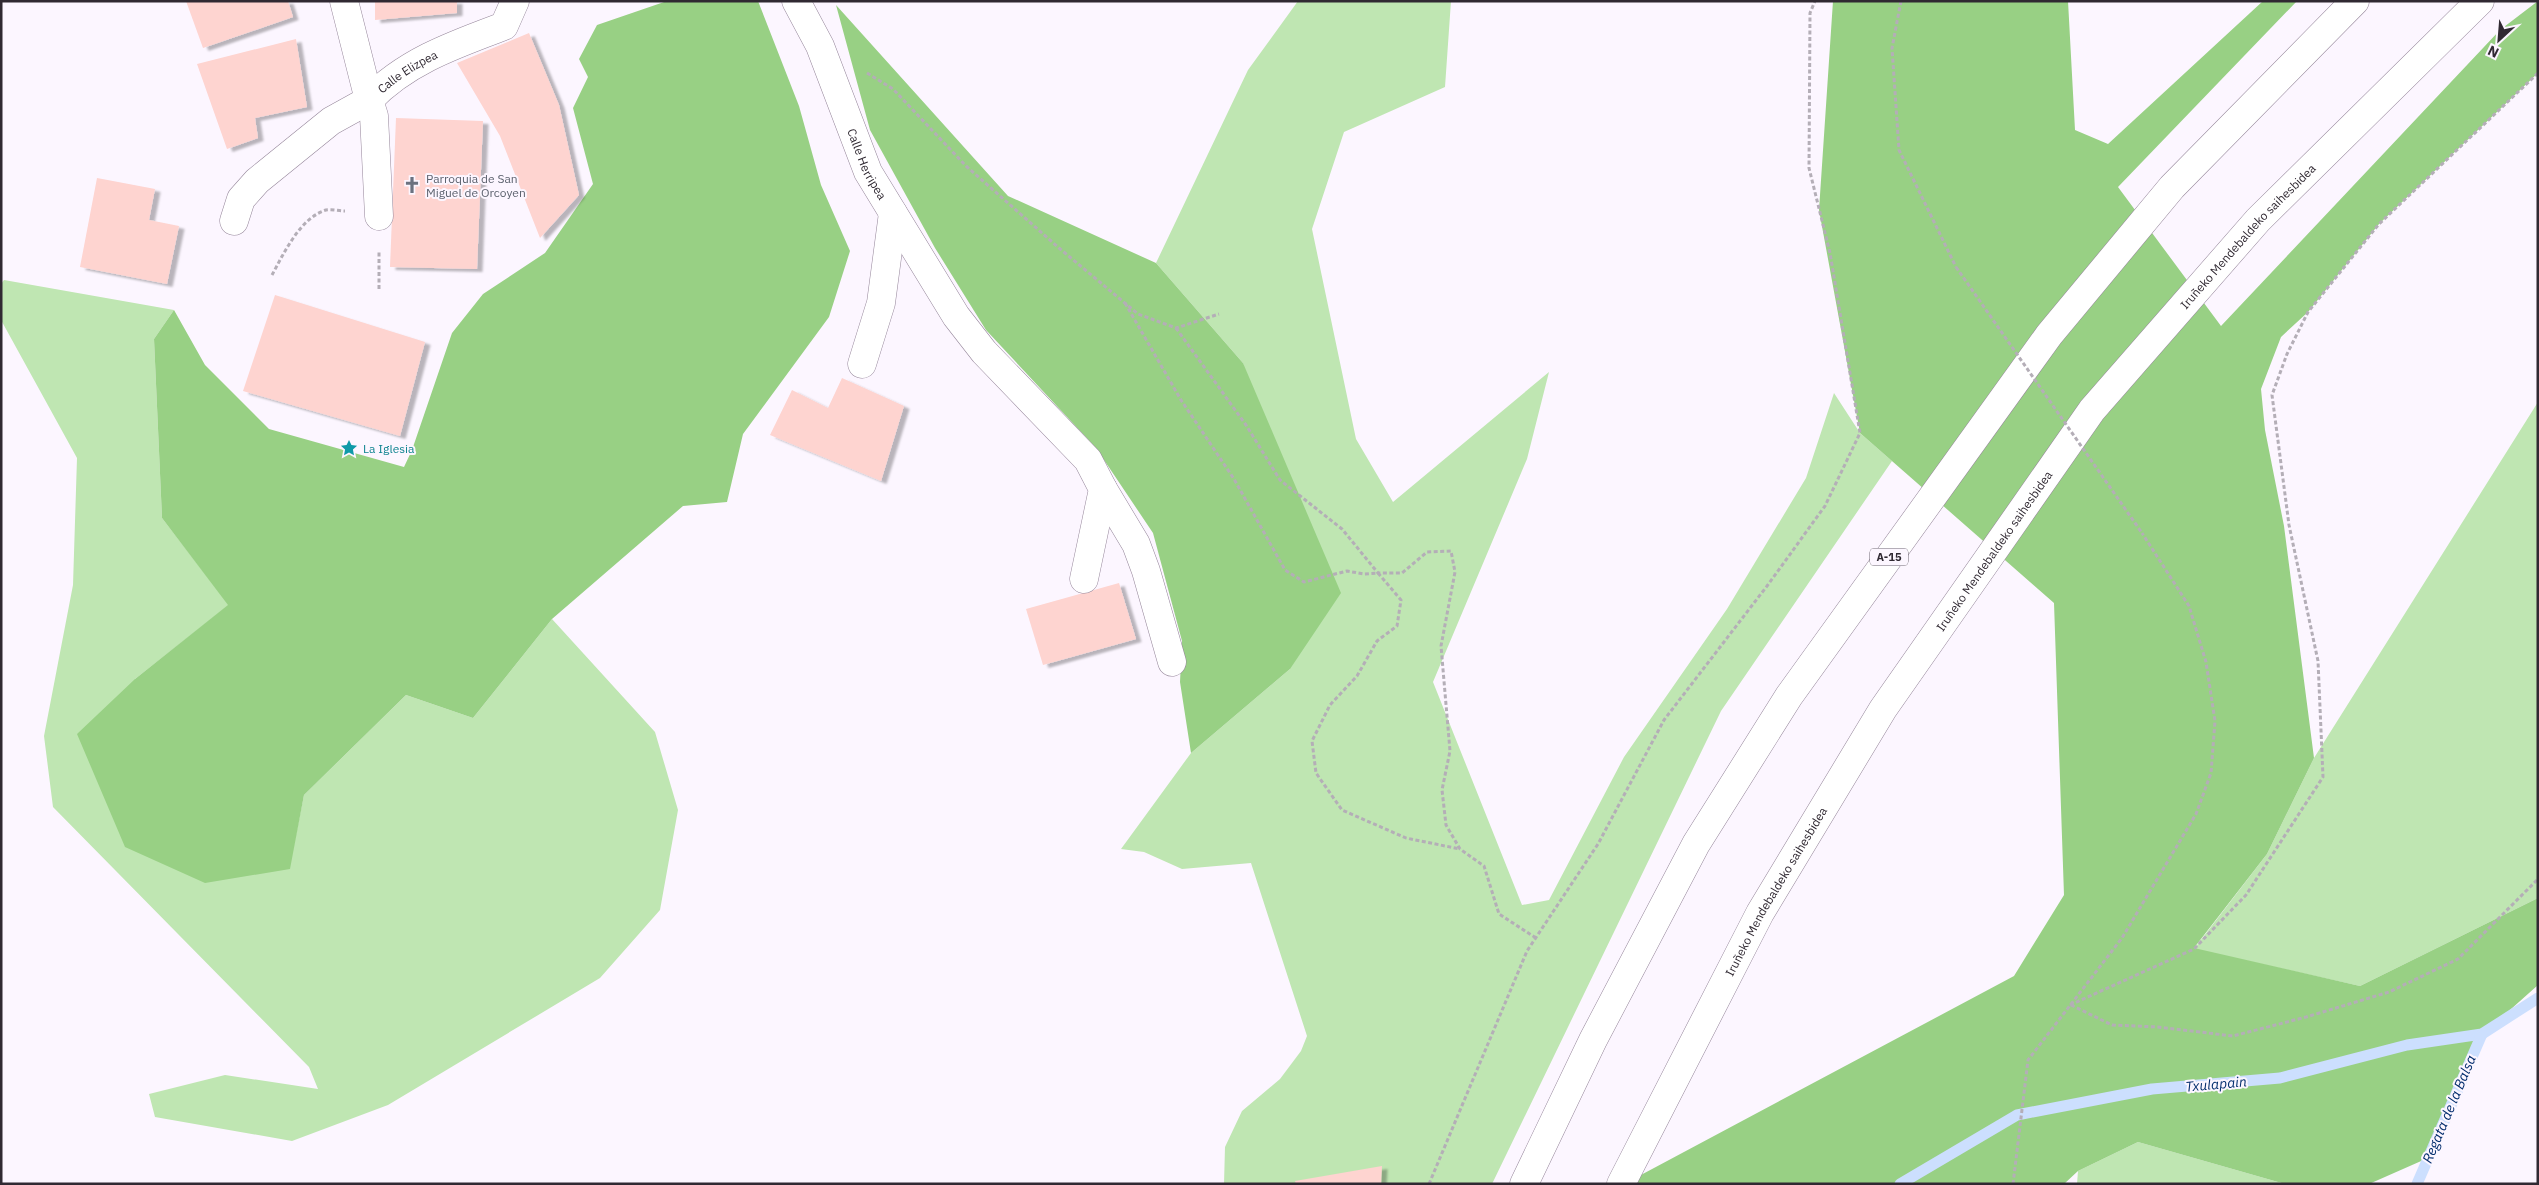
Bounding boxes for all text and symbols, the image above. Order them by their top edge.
north arrow [2474,15,2524,65]
text: N [2485,41,2502,62]
street label: Calle Elizpea [374,46,440,96]
street label: Calle Herripea [845,126,891,202]
street label: Iruñeko Mendebaldeko saihesbidea [2177,160,2319,312]
place label: Parroquia de San Miguel de Orcoyen [426,171,526,200]
church icon: Parroquia de San Miguel de Orcoyen [402,175,422,195]
place icon: La Iglesia [339,438,359,458]
place label: La Iglesia [363,441,415,456]
street label: Iruñeko Mendebaldeko saihesbidea [1932,467,2055,634]
road number: A-15 [1870,548,1908,566]
street label: Iruñeko Mendebaldeko saihesbidea [1721,804,1830,978]
water label: Regata de la Balsa [2418,1052,2480,1166]
water label: Txulapain [2185,1072,2248,1096]

